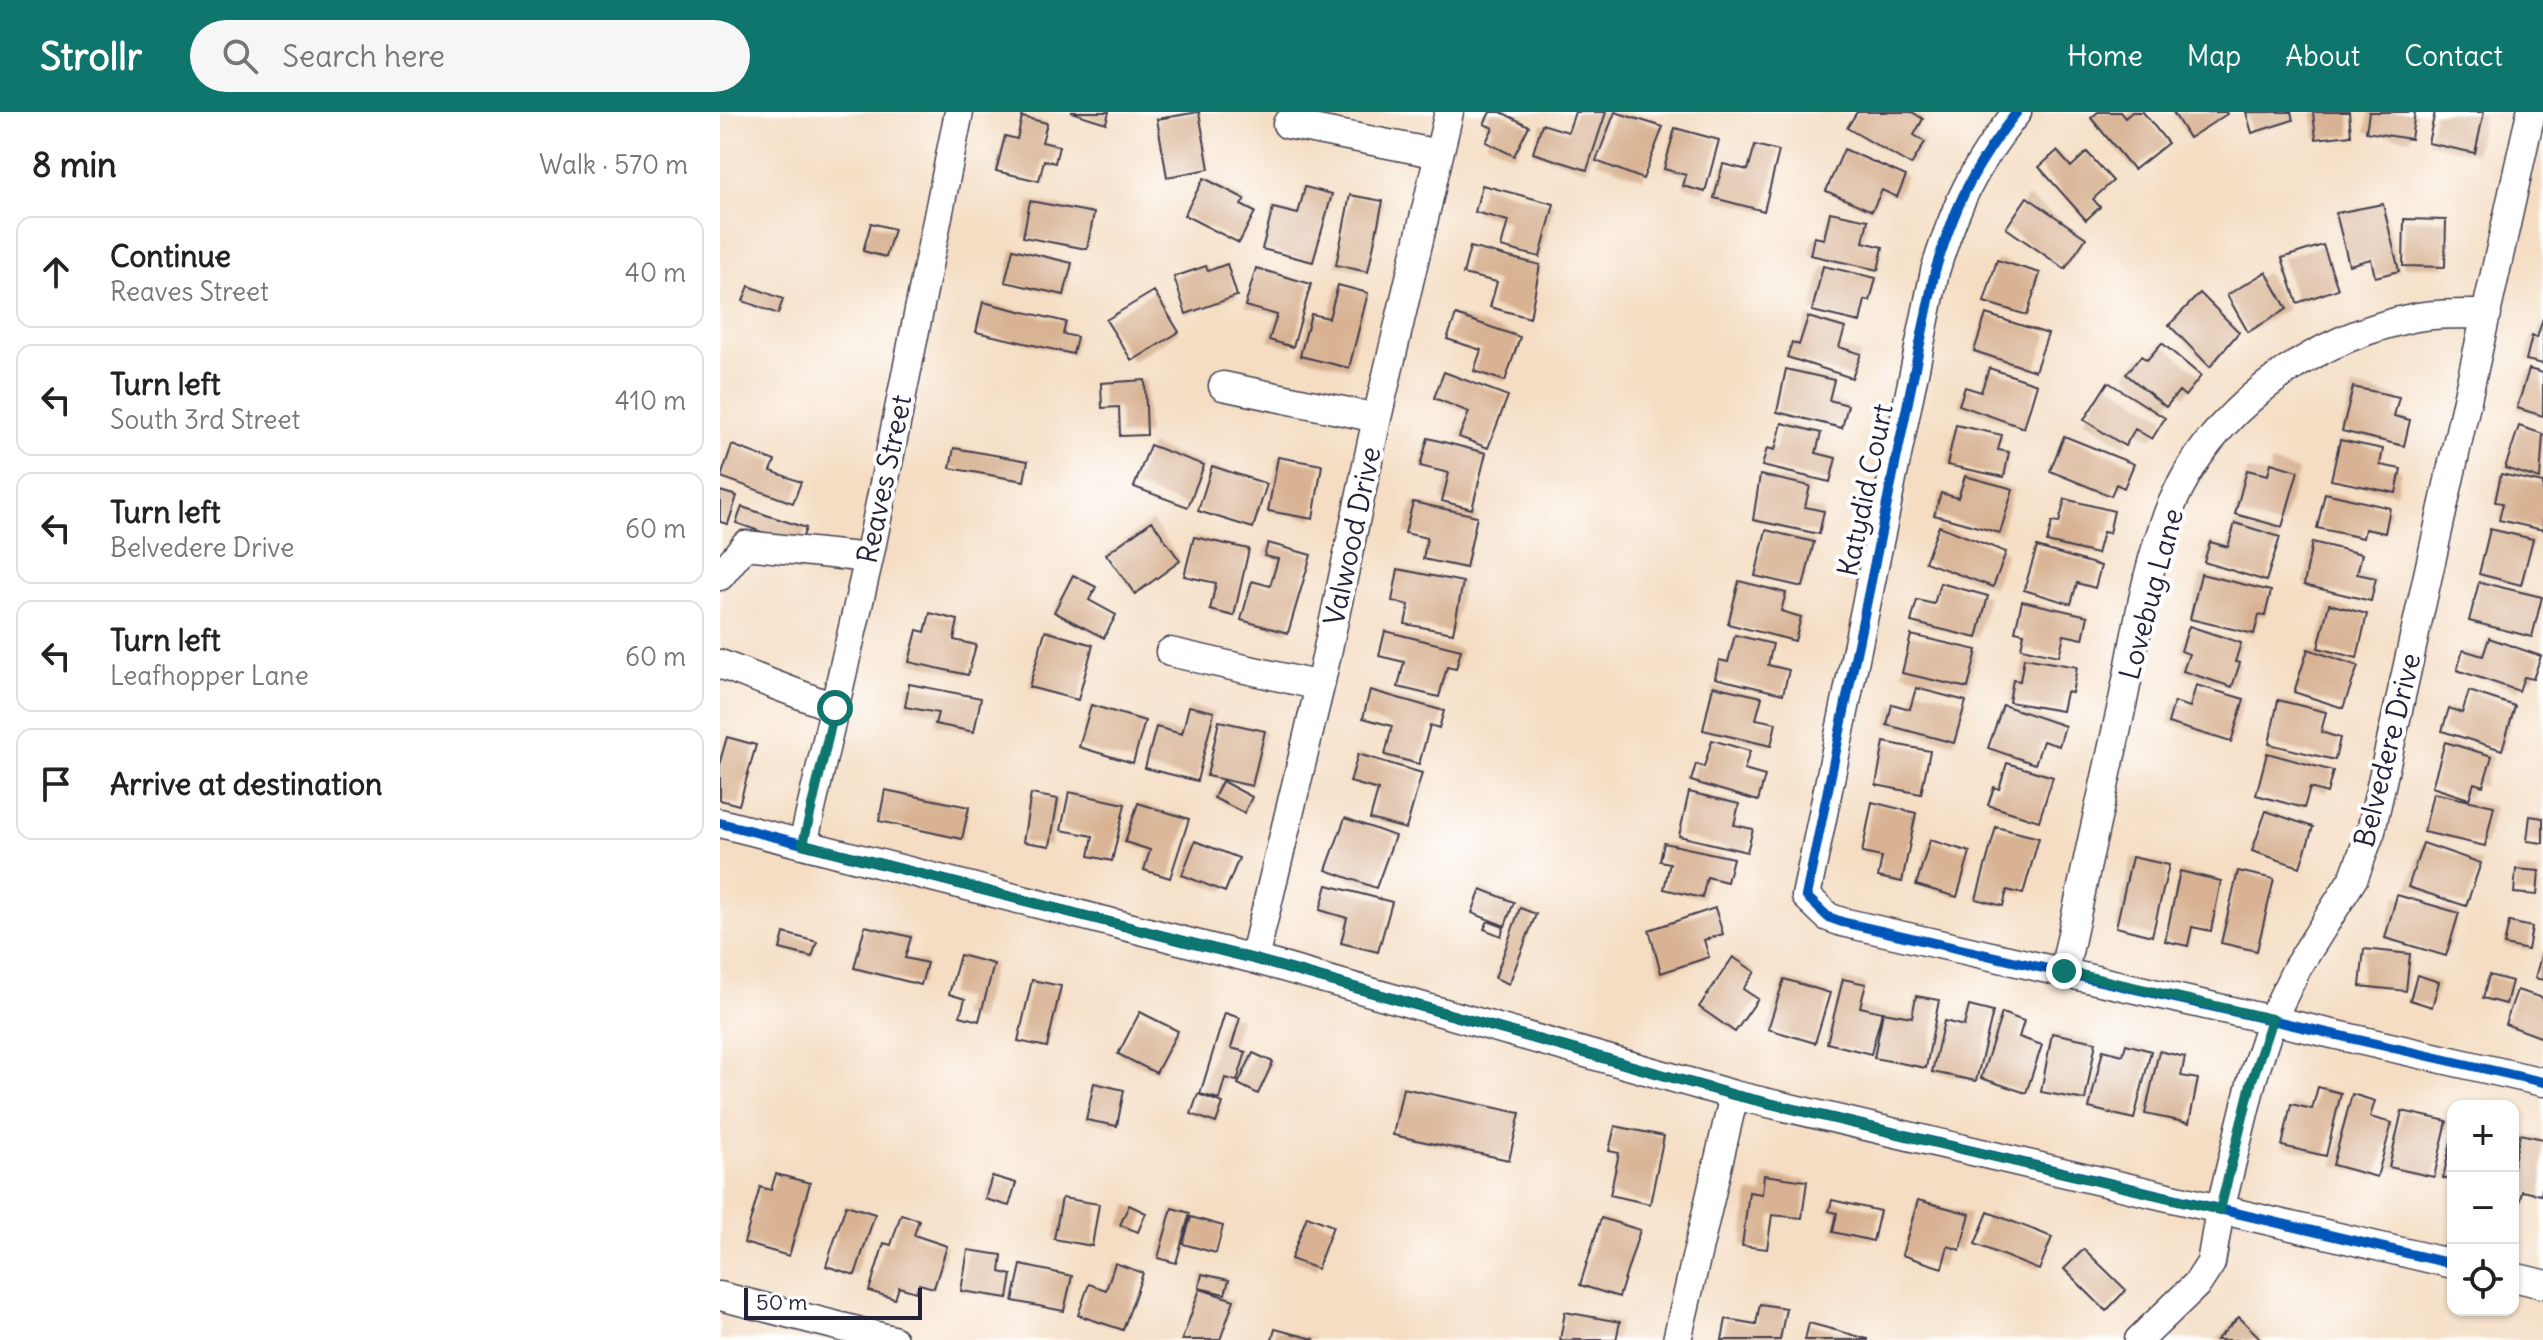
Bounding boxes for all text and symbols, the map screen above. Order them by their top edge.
search box [190,20,750,92]
text: Strollr [40,33,142,80]
icon: search [218,34,262,78]
text: Search here [282,37,445,75]
text: Home [2067,38,2143,74]
text: Map [2187,38,2241,74]
text: About [2285,38,2360,74]
text: Contact [2404,38,2503,74]
text: 8 min [32,143,117,186]
text: Walk · 570 m [539,148,688,181]
text: Continue [110,237,231,275]
icon: ahead [34,250,78,294]
text: 40 m [625,256,686,289]
text: Reaves Street [110,275,269,308]
text: Turn left [110,365,221,403]
icon: left [34,378,78,422]
text: 410 m [615,384,686,417]
street label: Reaves Street [849,392,919,566]
street label: Katydid Court [1829,400,1901,580]
text: South 3rd Street [110,403,300,436]
street label: Valwood Drive [1316,444,1388,628]
text: Turn left [110,493,221,531]
street label: Lovebug Lane [2111,505,2191,683]
icon: left [34,506,78,550]
text: 60 m [625,512,686,545]
text: Belvedere Drive [110,531,294,564]
text: Turn left [110,621,221,659]
icon: left [34,634,78,678]
text: 60 m [625,640,686,673]
street label: Belvedere Drive [2346,649,2428,851]
text: Leafhopper Lane [110,659,309,692]
route start [817,690,853,726]
icon: arrive [34,762,78,806]
text: Arrive at destination [110,765,382,803]
route end [2046,953,2082,989]
map controls [2447,1100,2519,1316]
button: + [2447,1100,2519,1172]
button: − [2447,1172,2519,1244]
button: locate [2447,1244,2519,1316]
scale bar [744,1284,922,1320]
text: 50 m [756,1288,808,1316]

